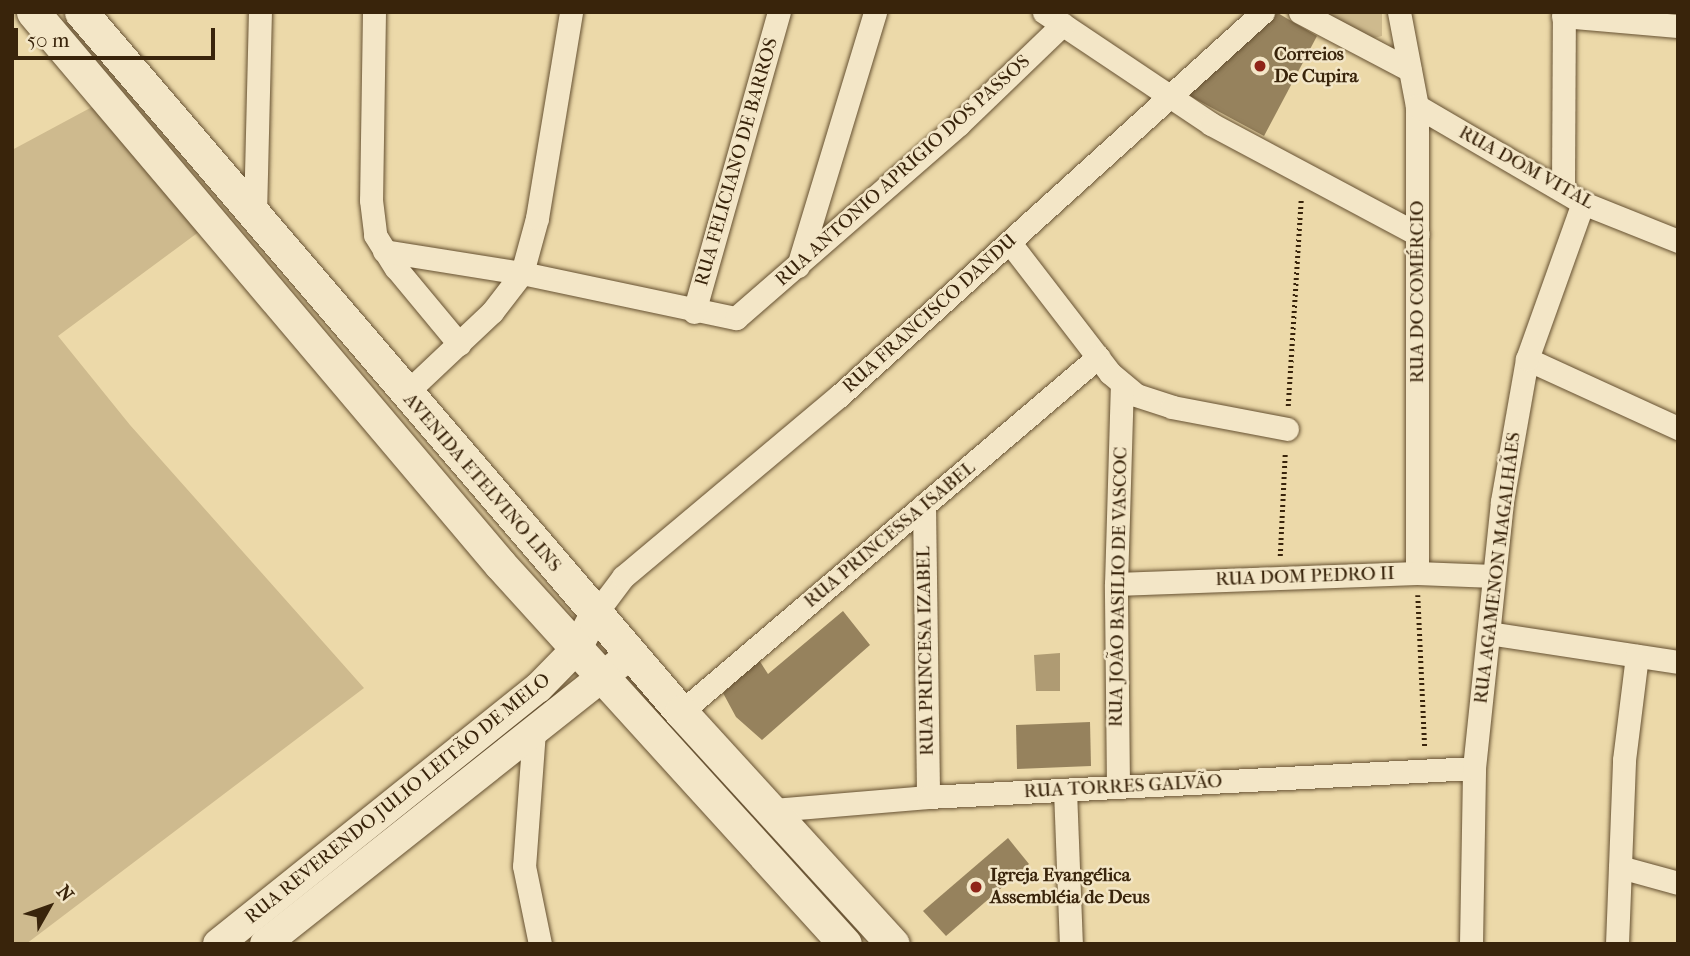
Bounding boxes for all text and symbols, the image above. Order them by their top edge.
scale bar [18,14,219,58]
text: 50 m [27,28,70,52]
street label: RUA FELICIANO DE BARROS [691,35,783,289]
place label: Correios De Cupira [1274,44,1358,88]
street label: RUA ANTONIO APRIGIO DOS PASSOS [771,50,1035,292]
marker: Correios De Cupira [1252,58,1268,74]
street label: RUA DOM VITAL [1454,121,1598,215]
street label: RUA DO COMÉRCIO [1407,201,1429,383]
street label: RUA FRANCISCO DANDU [838,230,1022,398]
street label: AVENIDA ETELVINO LINS [398,389,566,577]
street label: RUA AGAMENON MAGALHÃES [1470,431,1526,705]
street label: RUA JOÃO BASILIO DE VASCOC [1105,447,1133,727]
street label: RUA PRINCESSA ISABEL [800,457,980,613]
street label: RUA PRINCESA IZABEL [913,546,939,756]
street label: RUA DOM PEDRO II [1215,562,1395,592]
street label: RUA REVERENDO JULIO LEITÃO DE MELO [241,669,555,929]
street label: RUA TORRES GALVÃO [1023,770,1223,804]
place label: Igreja Evangélica Assembléia de Deus [990,865,1150,909]
north arrow [14,872,84,942]
marker: Igreja Evangélica Assembléia de Deus [968,879,984,895]
text: N [52,881,78,906]

